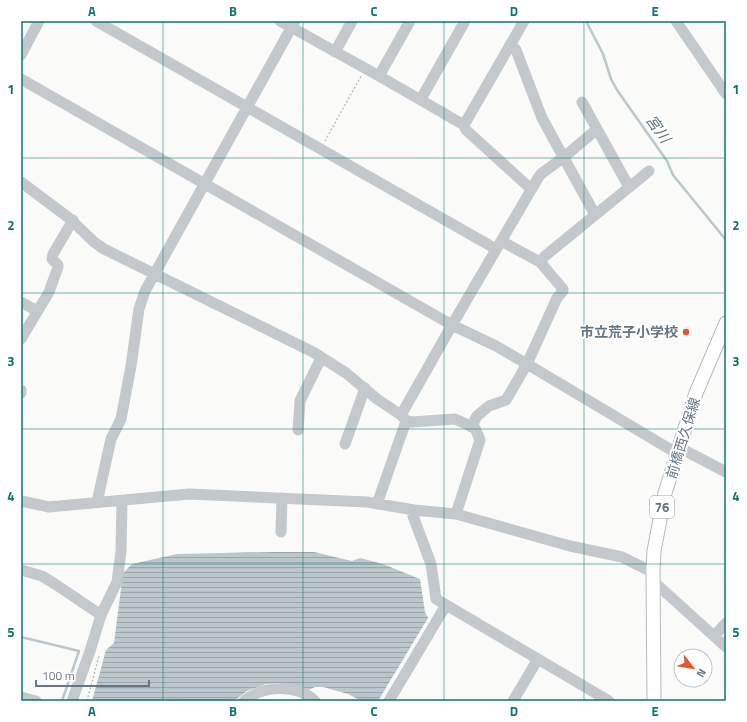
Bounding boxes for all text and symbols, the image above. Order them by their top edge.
text: A [88,1,96,21]
text: B [229,1,237,21]
text: C [370,1,378,21]
text: D [510,1,518,21]
text: E [651,1,659,21]
text: 1 [7,79,15,99]
text: 1 [732,79,740,99]
water label: 宮川 [640,110,678,149]
text: 2 [7,215,15,235]
text: 2 [732,215,740,235]
place label: 市立荒子小学校 [580,321,678,342]
marker: 市立荒子小学校 [681,327,691,337]
text: 3 [7,351,15,371]
text: 3 [732,351,740,371]
street label: 前橋西久保線 [660,395,705,481]
text: 4 [7,486,15,506]
text: 4 [732,486,740,506]
road number: 76 [650,496,674,518]
text: 5 [7,622,15,642]
text: 5 [732,622,740,642]
north arrow [673,648,713,688]
scale bar [36,662,149,688]
text: 100 m [42,666,75,685]
text: N [693,666,710,681]
text: A [88,701,96,721]
text: B [229,701,237,721]
text: C [370,701,378,721]
text: D [510,701,518,721]
text: E [651,701,659,721]

